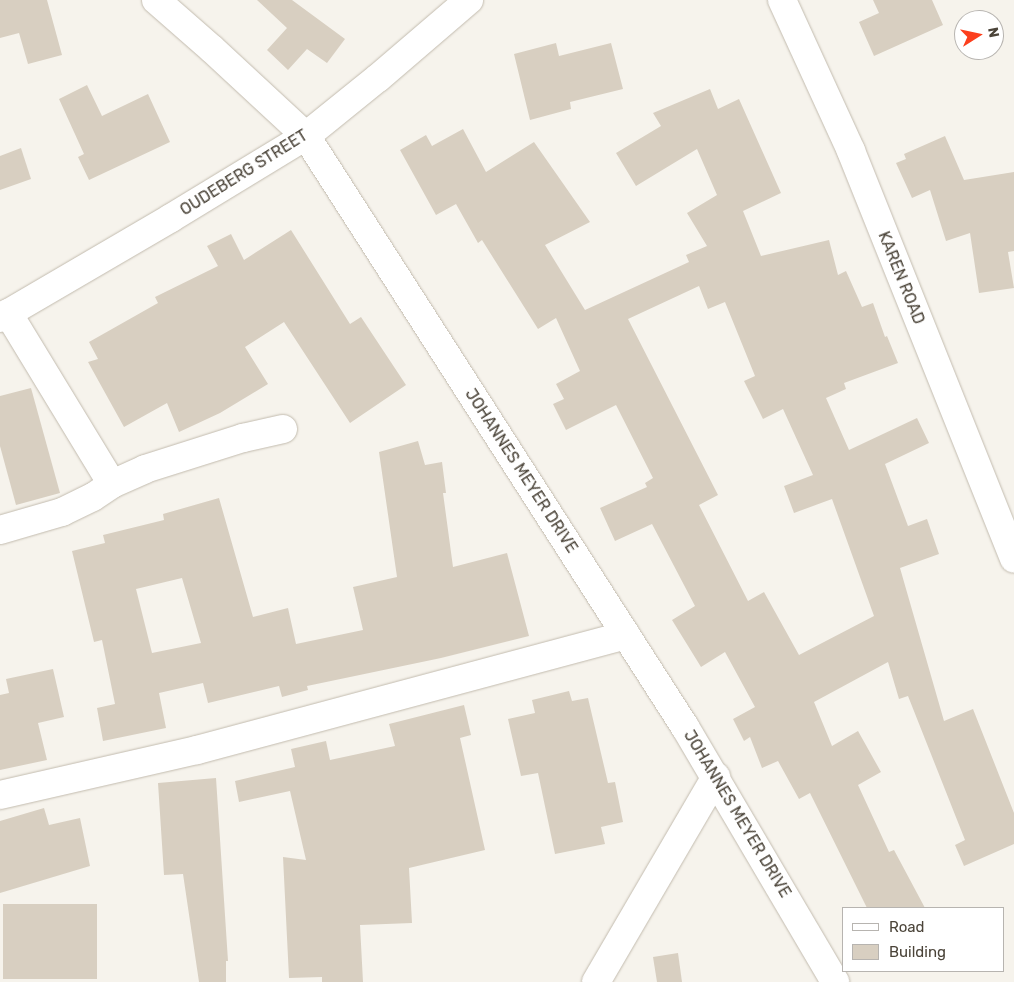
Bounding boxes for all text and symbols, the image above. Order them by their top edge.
north arrow [954,10,1004,60]
text: N [984,26,1003,39]
street label: OUDEBERG STREET [177,126,311,220]
street label: KAREN ROAD [874,229,928,327]
street label: JOHANNES MEYER DRIVE [461,385,581,557]
street label: JOHANNES MEYER DRIVE [679,727,795,901]
legend [842,907,1004,972]
text: Road [889,918,925,936]
text: Building [889,943,946,961]

